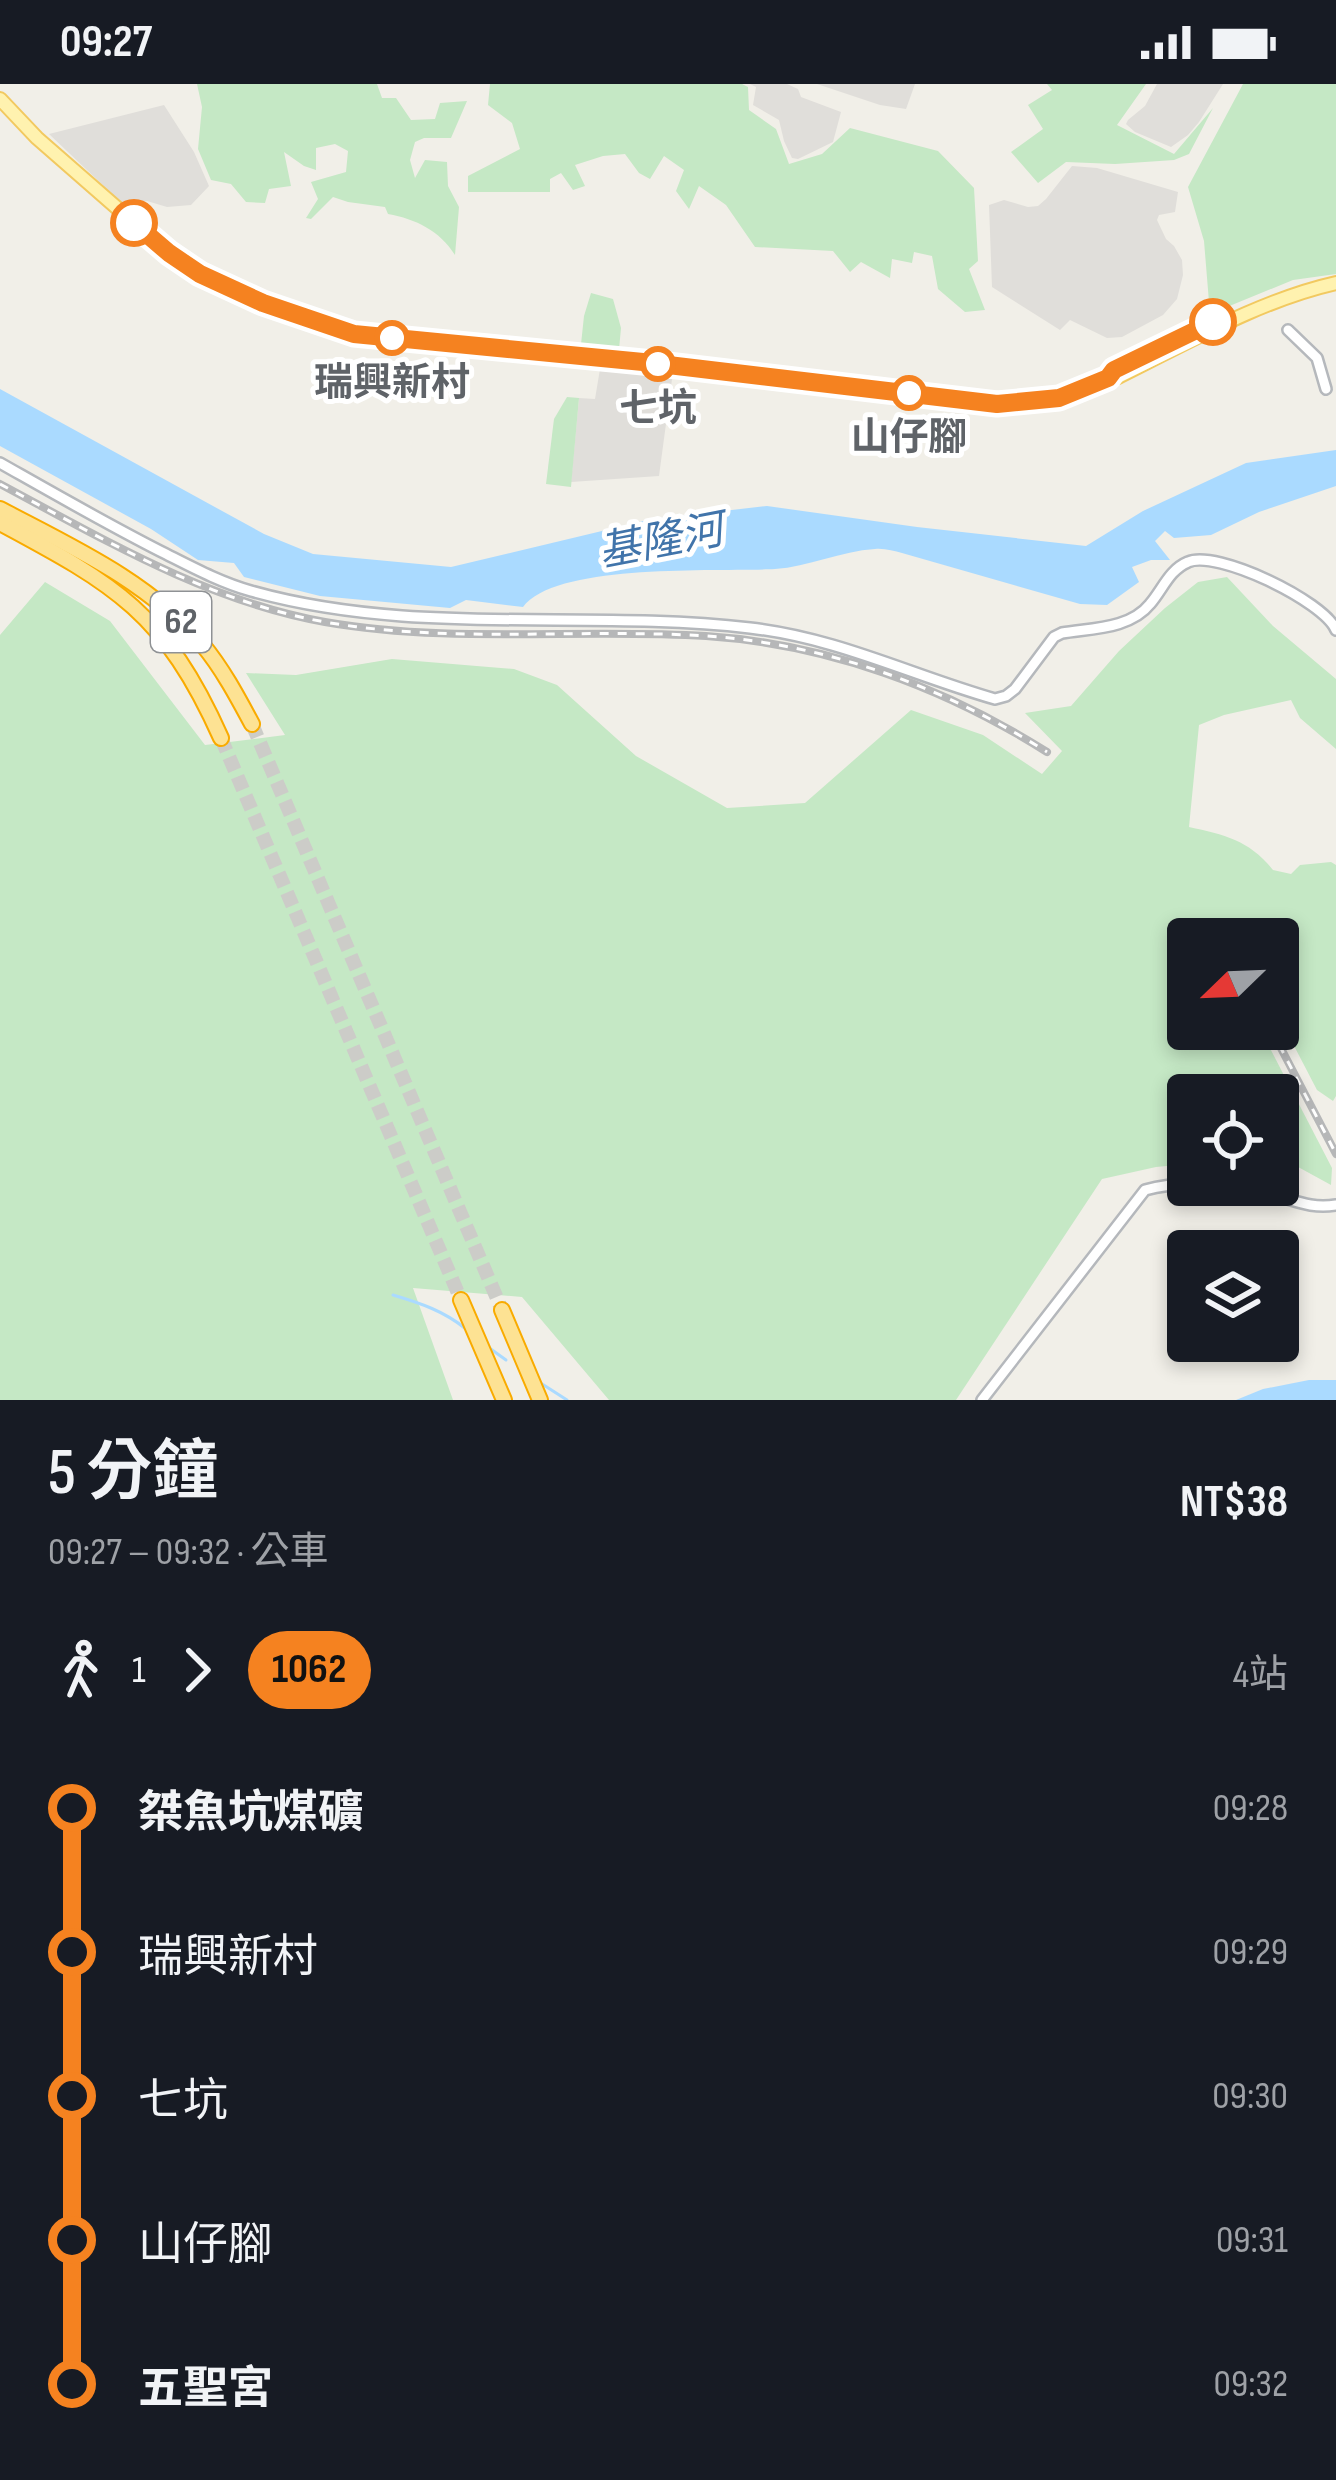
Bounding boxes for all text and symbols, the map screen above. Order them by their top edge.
text: 09:27 [60,15,152,70]
unlabelled marker [112,201,156,245]
unlabelled marker [1191,300,1235,344]
marker: 瑞興新村 [376,322,408,354]
marker: 七坑 [642,348,674,380]
place label: 瑞興新村 [314,360,470,407]
marker: 山仔腳 [893,377,925,409]
place label: 七坑 [619,386,697,433]
place label: 山仔腳 [850,415,968,462]
water label: 基隆河 [594,504,735,579]
road number: 62 [151,592,211,652]
north arrow [1167,918,1299,1050]
map controls [1167,918,1299,1362]
button: locate [1167,1074,1299,1206]
button: layers [1167,1230,1299,1362]
text: 5 分鐘 [48,1434,218,1513]
text: NT$38 [1180,1475,1288,1530]
text: 09:27 – 09:32 · 公車 [48,1529,329,1576]
icon: walk [48,1637,114,1703]
icon: forward [164,1637,230,1703]
text: 1062 [272,1644,347,1695]
text: 1 [132,1647,146,1694]
text: 4站 [1233,1652,1288,1699]
text: 09:28 [1213,1785,1288,1832]
text: 桀魚坑煤礦 [138,1786,363,1841]
text: 09:29 [1213,1929,1288,1976]
text: 瑞興新村 [138,1930,318,1985]
text: 09:30 [1212,2073,1288,2120]
text: 七坑 [138,2074,228,2129]
text: 09:31 [1216,2217,1288,2264]
text: 山仔腳 [138,2218,273,2273]
text: 09:32 [1214,2361,1288,2408]
text: 五聖宮 [138,2362,273,2417]

